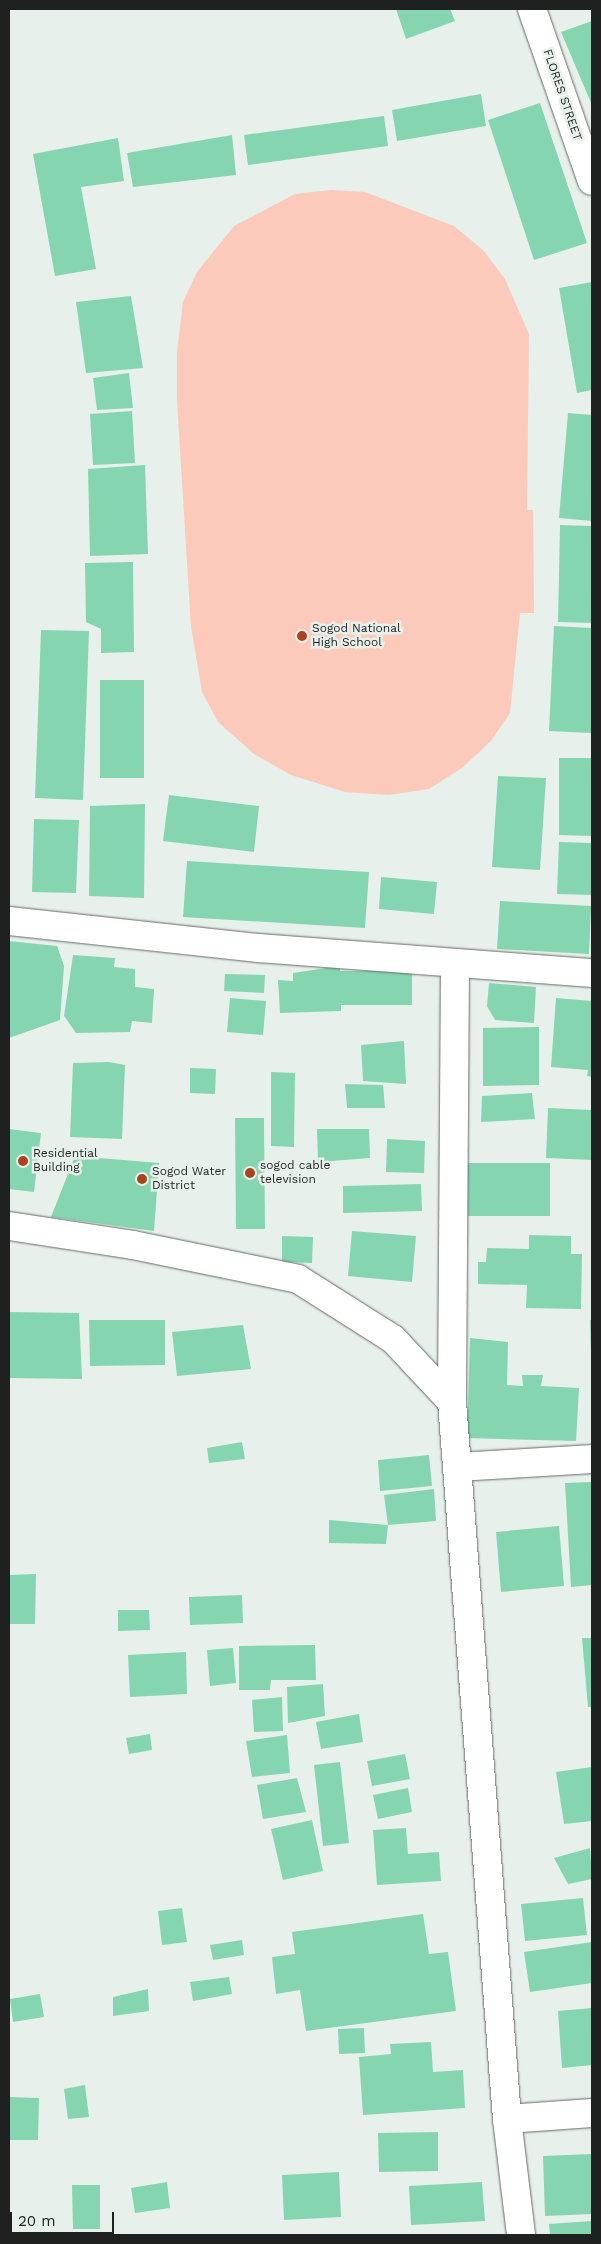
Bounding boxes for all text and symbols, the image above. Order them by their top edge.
street label: FLORES STREET [540,47,584,143]
place label: Sogod National High School [312,622,401,650]
marker: Sogod National High School [296,630,308,642]
place label: Residential Building [33,1147,98,1175]
marker: Residential Building [17,1155,29,1167]
place label: sogod cable television [260,1159,330,1187]
place label: Sogod Water District [152,1165,227,1193]
marker: sogod cable television [244,1167,256,1179]
marker: Sogod Water District [136,1173,148,1185]
scale bar [12,2202,116,2234]
text: 20 m [18,2212,56,2230]

